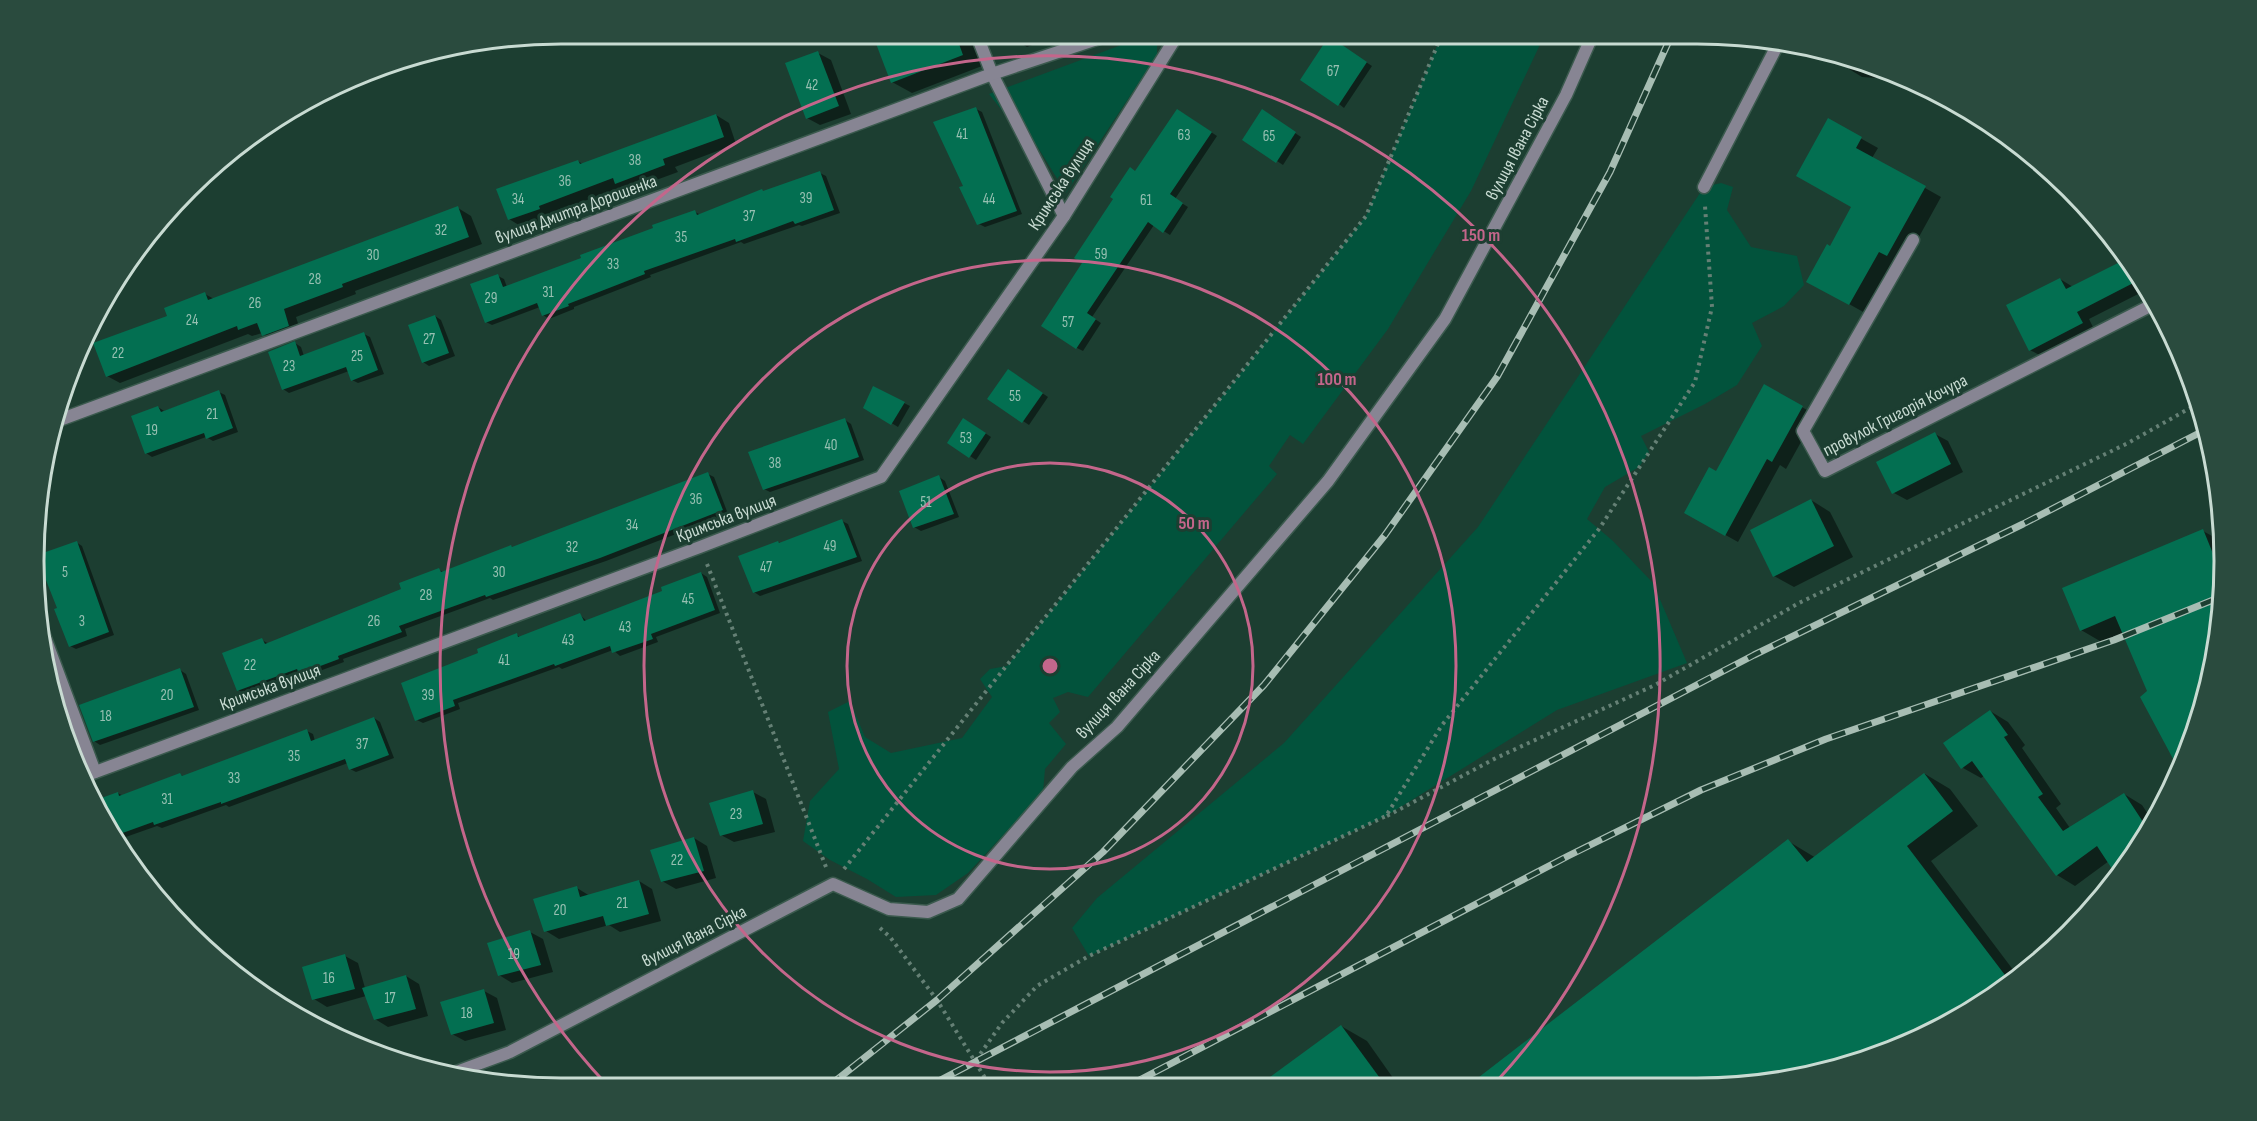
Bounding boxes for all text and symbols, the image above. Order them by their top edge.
house number: 67 [1327,62,1339,81]
house number: 42 [806,76,818,95]
street label: вулиця Івана Сірка [1481,93,1554,204]
house number: 41 [956,125,969,144]
house number: 63 [1178,126,1190,145]
house number: 65 [1263,127,1275,146]
street label: Кримська вулиця [1024,134,1099,234]
house number: 38 [629,151,641,170]
street label: вулиця Дмитра Дорошенка [493,170,660,248]
house number: 36 [559,172,571,191]
house number: 39 [800,189,812,208]
house number: 34 [512,190,524,209]
house number: 44 [983,190,995,209]
house number: 61 [1140,191,1153,210]
house number: 37 [743,207,755,226]
house number: 32 [435,221,447,240]
text: 150 m [1462,225,1500,246]
house number: 35 [675,228,687,247]
house number: 59 [1095,245,1107,264]
house number: 30 [367,246,379,265]
house number: 33 [607,255,619,274]
house number: 28 [309,270,321,289]
house number: 31 [542,283,555,302]
house number: 29 [485,289,497,308]
house number: 26 [249,294,261,313]
house number: 24 [186,311,198,330]
house number: 57 [1062,313,1074,332]
house number: 27 [423,330,435,349]
house number: 22 [112,344,124,363]
house number: 25 [351,347,363,366]
house number: 23 [283,357,295,376]
text: 100 m [1318,369,1357,390]
street label: провулок Григорія Кочура [1819,370,1971,461]
house number: 55 [1009,387,1021,406]
house number: 21 [206,405,218,424]
house number: 19 [146,421,158,440]
house number: 53 [960,429,972,448]
house number: 40 [825,436,837,455]
house number: 38 [769,454,781,473]
street label: Кримська вулиця [673,490,779,547]
house number: 36 [690,490,702,509]
house number: 51 [920,493,932,512]
text: 50 m [1178,513,1210,534]
house number: 34 [626,516,638,535]
house number: 49 [824,537,836,556]
house number: 32 [566,538,578,557]
house number: 47 [760,558,772,577]
house number: 5 [62,563,68,582]
house number: 30 [493,563,505,582]
house number: 28 [420,586,432,605]
house number: 45 [682,590,694,609]
house number: 3 [79,612,85,631]
house number: 26 [368,612,380,631]
house number: 43 [619,618,631,637]
house number: 43 [562,631,574,650]
street label: вулиця Івана Сірка [1072,645,1165,743]
house number: 41 [498,651,511,670]
house number: 22 [244,656,256,675]
centre of rings [1040,656,1060,676]
street label: Кримська вулиця [217,660,323,715]
house number: 20 [161,686,173,705]
house number: 39 [422,686,434,705]
house number: 18 [100,707,112,726]
house number: 37 [356,735,368,754]
house number: 35 [288,747,300,766]
house number: 33 [228,769,240,788]
house number: 31 [161,790,174,809]
house number: 23 [730,805,742,824]
house number: 22 [671,851,683,870]
house number: 21 [616,894,628,913]
house number: 20 [554,901,566,920]
street label: вулиця Івана Сірка [639,901,750,972]
house number: 19 [508,945,520,964]
house number: 16 [323,969,335,988]
house number: 17 [384,989,396,1008]
house number: 18 [461,1004,473,1023]

